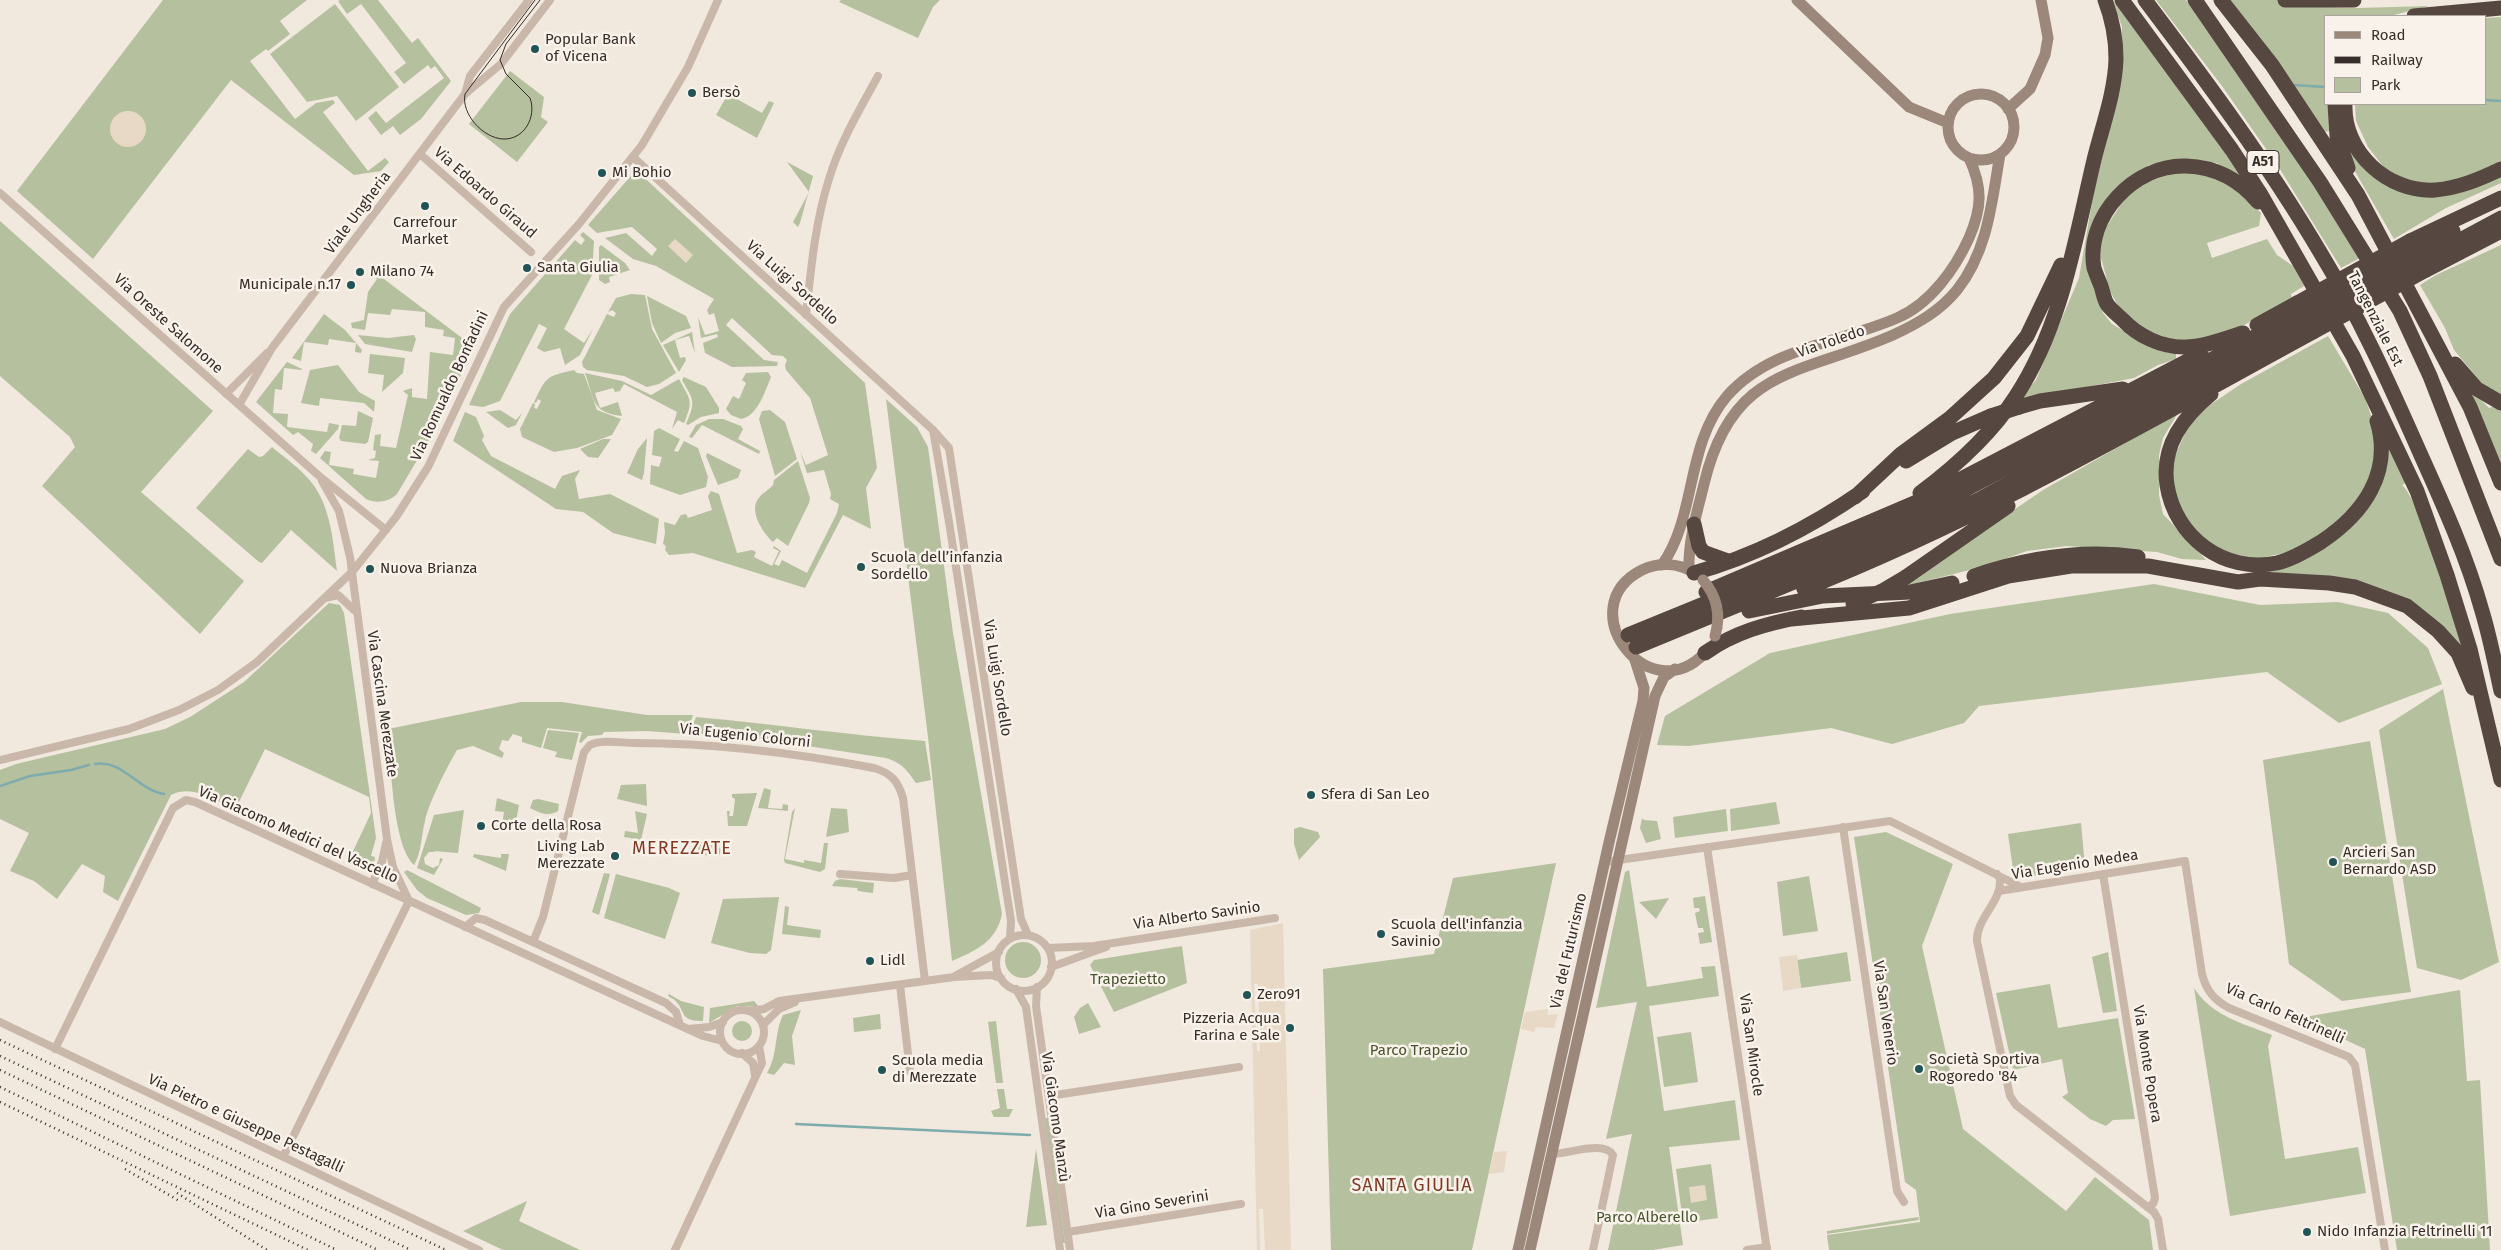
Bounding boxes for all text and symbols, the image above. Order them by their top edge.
legend [2324,15,2486,105]
text: Road [2371,26,2406,44]
place label: Popular Bank of Vicena [545,31,636,66]
marker: Popular Bank of Vicena [529,43,541,55]
text: Railway [2371,51,2423,69]
text: Park [2371,76,2401,94]
place label: Bersò [702,84,741,102]
marker: Bersò [686,87,698,99]
street label: Via Edoardo Giraud [430,144,540,242]
road number: A51 [2247,150,2279,173]
place label: Mi Bohio [612,164,672,182]
marker: Mi Bohio [596,167,608,179]
street label: Viale Ungheria [321,168,395,258]
marker: Carrefour Market [419,200,431,212]
place label: Carrefour Market [393,214,457,249]
street label: Via Luigi Sordello [742,237,842,329]
place label: Santa Giulia [537,259,619,277]
marker: Santa Giulia [521,262,533,274]
place label: Milano 74 [370,263,434,281]
marker: Milano 74 [354,266,366,278]
street label: Tangenziale Est [2343,269,2407,369]
street label: Via Oreste Salomone [110,270,226,378]
place label: Municipale n.17 [239,276,341,294]
marker: Municipale n.17 [345,279,357,291]
street label: Via Romualdo Bonfadini [407,308,493,464]
street label: Via Toledo [1795,322,1867,362]
place label: Scuola dell’infanzia Sordello [871,549,1003,584]
place label: Nuova Brianza [380,560,478,578]
marker: Scuola dell’infanzia Sordello [855,561,867,573]
marker: Nuova Brianza [364,563,376,575]
street label: Via Luigi Sordello [979,618,1015,738]
street label: Via Cascina Merezzate [363,629,401,779]
street label: Via Eugenio Colorni [679,720,811,752]
street label: Via Giacomo Medici del Vascello [195,783,401,887]
place label: Sfera di San Leo [1321,786,1430,804]
marker: Sfera di San Leo [1305,789,1317,801]
place label: Corte della Rosa [491,817,602,835]
marker: Corte della Rosa [475,820,487,832]
place label: Living Lab Merezzate [537,838,605,873]
district label: MEREZZATE [631,838,733,860]
place label: Arcieri San Bernardo ASD [2343,844,2437,879]
street label: Via Eugenio Medea [2011,846,2139,884]
marker: Living Lab Merezzate [609,850,621,862]
marker: Arcieri San Bernardo ASD [2327,856,2339,868]
street label: Via del Futurismo [1547,891,1591,1011]
street label: Via Alberto Savinio [1132,898,1262,934]
place label: Scuola dell'infanzia Savinio [1391,916,1523,951]
marker: Scuola dell'infanzia Savinio [1375,928,1387,940]
place label: Lidl [880,952,905,970]
marker: Lidl [864,955,876,967]
street label: Via San Venerio [1869,959,1901,1067]
park label: Trapezietto [1090,971,1166,989]
street label: Via Carlo Feltrinelli [2223,980,2347,1048]
place label: Zero91 [1257,986,1301,1004]
marker: Zero91 [1241,989,1253,1001]
street label: Via San Mirocle [1735,993,1767,1097]
street label: Via Monte Popera [2129,1004,2165,1124]
place label: Pizzeria Acqua Farina e Sale [1182,1010,1280,1045]
marker: Pizzeria Acqua Farina e Sale [1284,1022,1296,1034]
park label: Parco Trapezio [1370,1042,1468,1060]
street label: Via Giacomo Manzù [1037,1051,1073,1183]
place label: Società Sportiva Rogoredo '84 [1929,1051,2040,1086]
place label: Scuola media di Merezzate [892,1052,984,1087]
marker: Società Sportiva Rogoredo '84 [1913,1063,1925,1075]
marker: Scuola media di Merezzate [876,1064,888,1076]
street label: Via Pietro e Giuseppe Pestagalli [145,1071,347,1177]
district label: SANTA GIULIA [1350,1175,1474,1197]
street label: Via Gino Severini [1094,1187,1210,1223]
park label: Parco Alberello [1596,1209,1698,1227]
place label: Nido Infanzia Feltrinelli 11 [2317,1223,2493,1241]
marker: Nido Infanzia Feltrinelli 11 [2301,1226,2313,1238]

